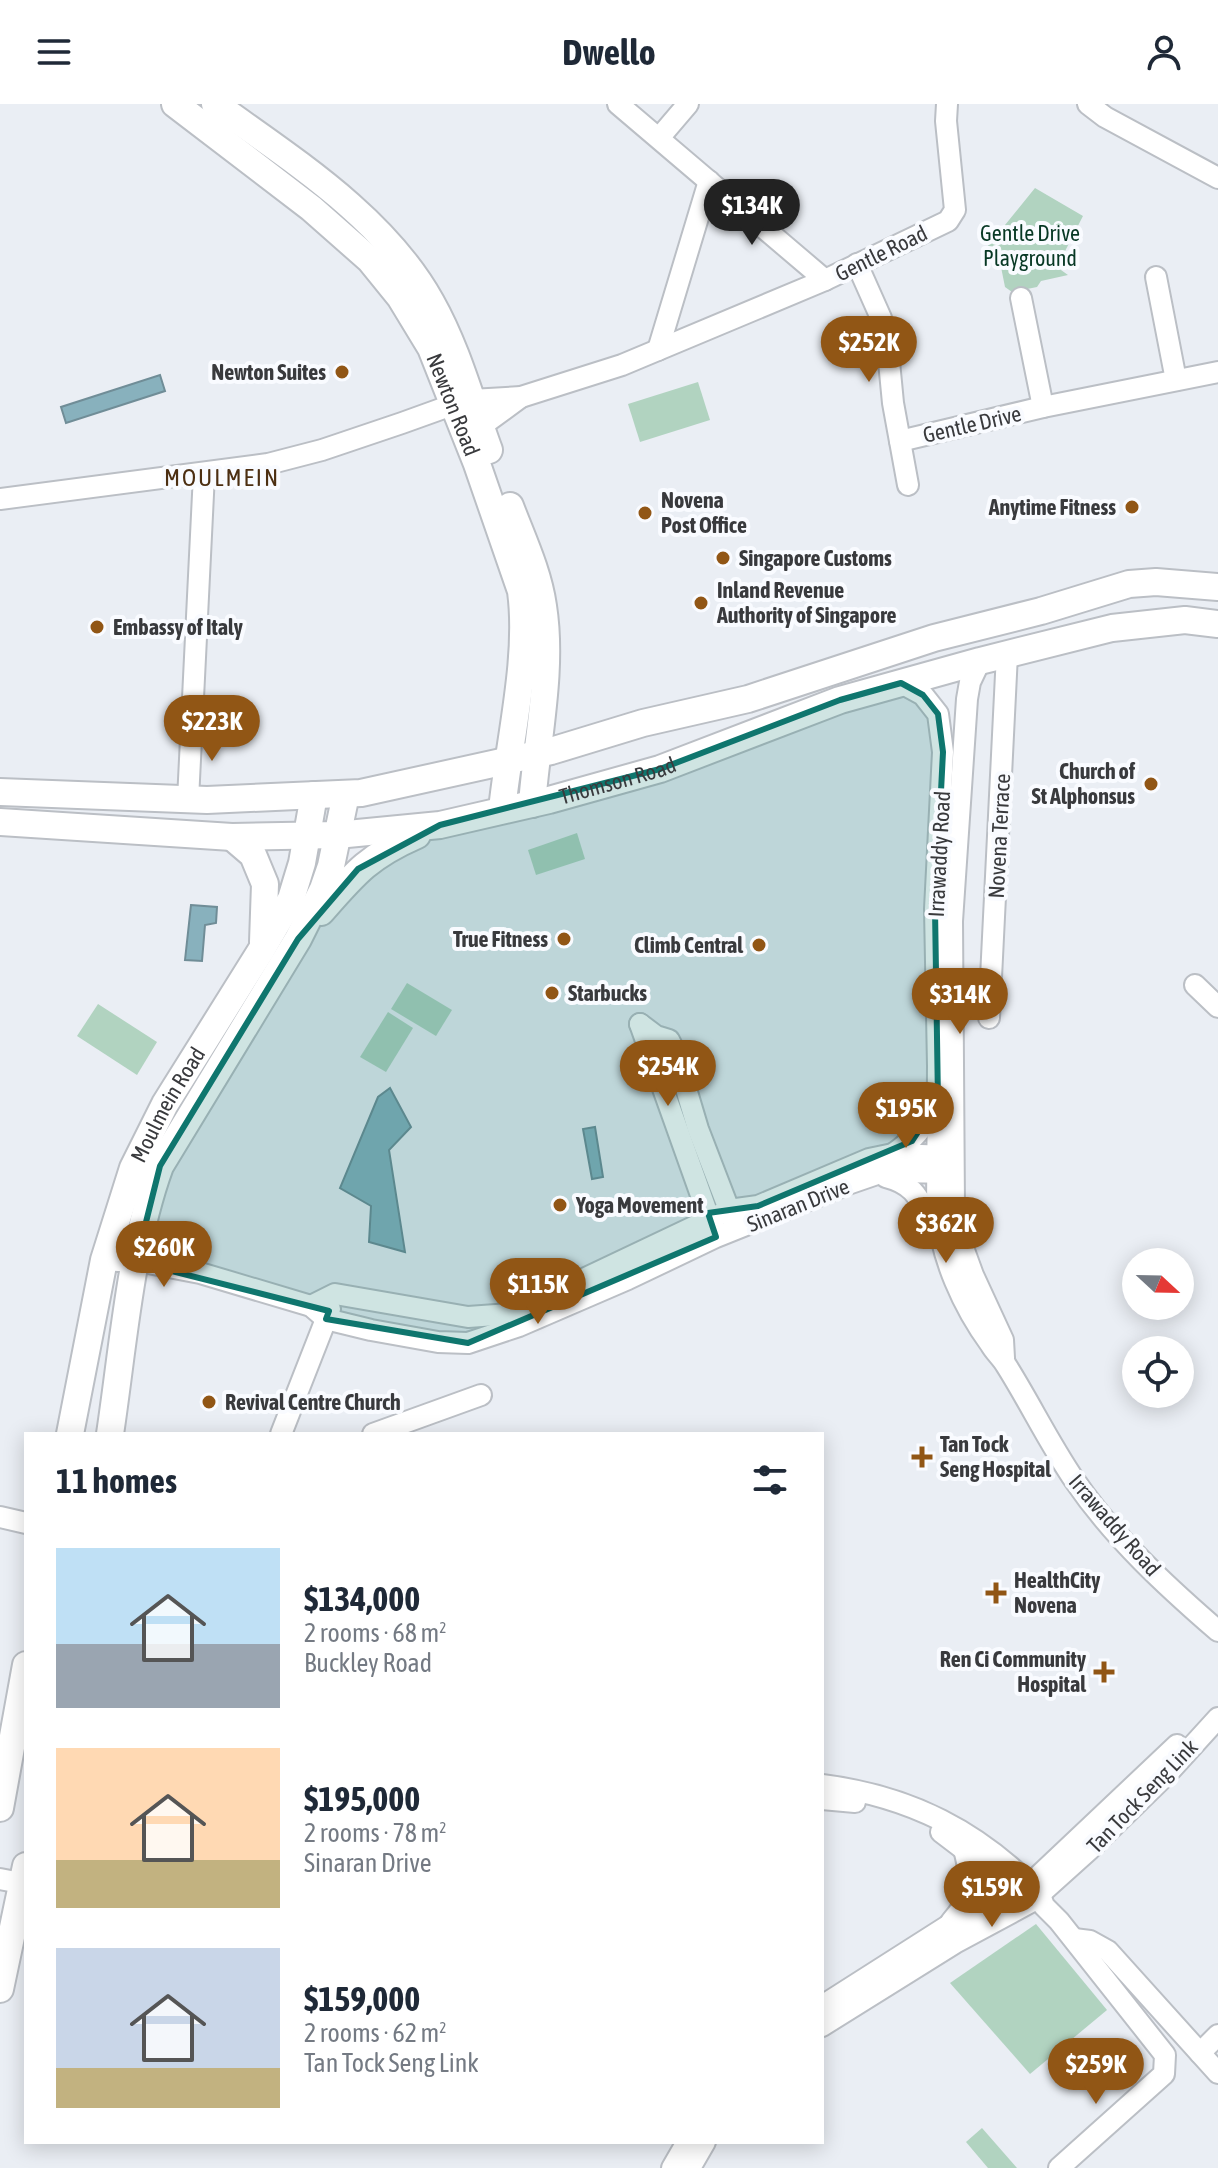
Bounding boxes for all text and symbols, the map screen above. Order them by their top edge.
icon: menu [32,30,76,74]
icon: person [1142,30,1186,74]
text: Dwello [562,31,656,73]
pin: $134K [696,179,808,247]
text: $134K [722,190,782,220]
street label: Gentle Road [831,220,931,286]
park label: Gentle Drive Playground [980,220,1080,271]
pin: $252K [813,316,925,384]
text: $252K [839,327,899,357]
street label: Newton Road [421,350,485,460]
place label: Newton Suites [211,359,326,385]
marker: Newton Suites [333,363,351,381]
street label: Gentle Drive [920,400,1024,448]
district label: MOULMEIN [164,464,280,491]
place label: Novena Post Office [661,487,747,538]
place label: Anytime Fitness [988,494,1116,520]
marker: Anytime Fitness [1123,498,1141,516]
marker: Novena Post Office [636,504,654,522]
place label: Singapore Customs [739,545,892,571]
marker: Singapore Customs [714,549,732,567]
place label: Inland Revenue Authority of Singapore [716,577,897,628]
marker: Inland Revenue Authority of Singapore [692,594,710,612]
place label: Embassy of Italy [113,614,243,640]
marker: Embassy of Italy [88,618,106,636]
pin: $223K [156,695,268,763]
text: $223K [182,706,242,736]
street label: Thomson Road [556,751,679,810]
place label: Church of St Alphonsus [1032,758,1136,809]
street label: Novena Terrace [983,773,1015,899]
marker: Church of St Alphonsus [1142,775,1160,793]
street label: Irrawaddy Road [923,790,955,918]
place label: True Fitness [453,926,548,952]
marker: True Fitness [555,930,573,948]
place label: Climb Central [634,932,744,958]
marker: Climb Central [750,936,768,954]
pin: $314K [904,968,1016,1036]
text: $314K [930,979,990,1009]
place label: Starbucks [568,980,647,1006]
marker: Starbucks [543,984,561,1002]
pin: $254K [612,1040,724,1108]
street label: Moulmein Road [125,1042,210,1167]
text: $254K [638,1051,698,1081]
pin: $195K [850,1082,962,1150]
text: $195K [876,1093,936,1123]
street label: Sinaran Drive [743,1173,853,1237]
place label: Yoga Movement [575,1192,704,1218]
marker: Yoga Movement [551,1196,569,1214]
pin: $362K [890,1197,1002,1265]
text: $362K [916,1208,976,1238]
pin: $260K [108,1221,220,1289]
text: $260K [134,1232,194,1262]
north arrow [1122,1248,1194,1320]
map controls [1122,1248,1194,1408]
pin: $115K [482,1258,594,1326]
text: $115K [508,1269,568,1299]
button: locate [1122,1336,1194,1408]
place label: Revival Centre Church [225,1389,401,1415]
marker: Revival Centre Church [200,1393,218,1411]
place label: Tan Tock Seng Hospital [940,1431,1052,1482]
marker: Tan Tock Seng Hospital [911,1446,933,1468]
icon: filters [748,1458,792,1502]
text: 11 homes [56,1461,177,1500]
street label: Irrawaddy Road [1064,1469,1166,1581]
place label: HealthCity Novena [1014,1567,1100,1618]
text: $134,000 [304,1579,420,1618]
icon: home [120,1580,216,1676]
marker: HealthCity Novena [985,1582,1007,1604]
text: 2 rooms · 68 m² [304,1618,446,1648]
place label: Ren Ci Community Hospital [940,1646,1087,1697]
text: Buckley Road [304,1648,432,1678]
marker: Ren Ci Community Hospital [1093,1661,1115,1683]
street label: Tan Tock Seng Link [1081,1734,1203,1858]
text: $195,000 [304,1779,420,1818]
icon: home [120,1780,216,1876]
text: 2 rooms · 78 m² [304,1818,446,1848]
text: Sinaran Drive [304,1848,431,1878]
pin: $159K [936,1861,1048,1929]
text: $159K [962,1872,1022,1902]
text: $159,000 [304,1979,420,2018]
icon: home [120,1980,216,2076]
text: 2 rooms · 62 m² [304,2018,446,2048]
pin: $259K [1040,2038,1152,2106]
text: Tan Tock Seng Link [304,2048,479,2078]
text: $259K [1066,2049,1126,2079]

